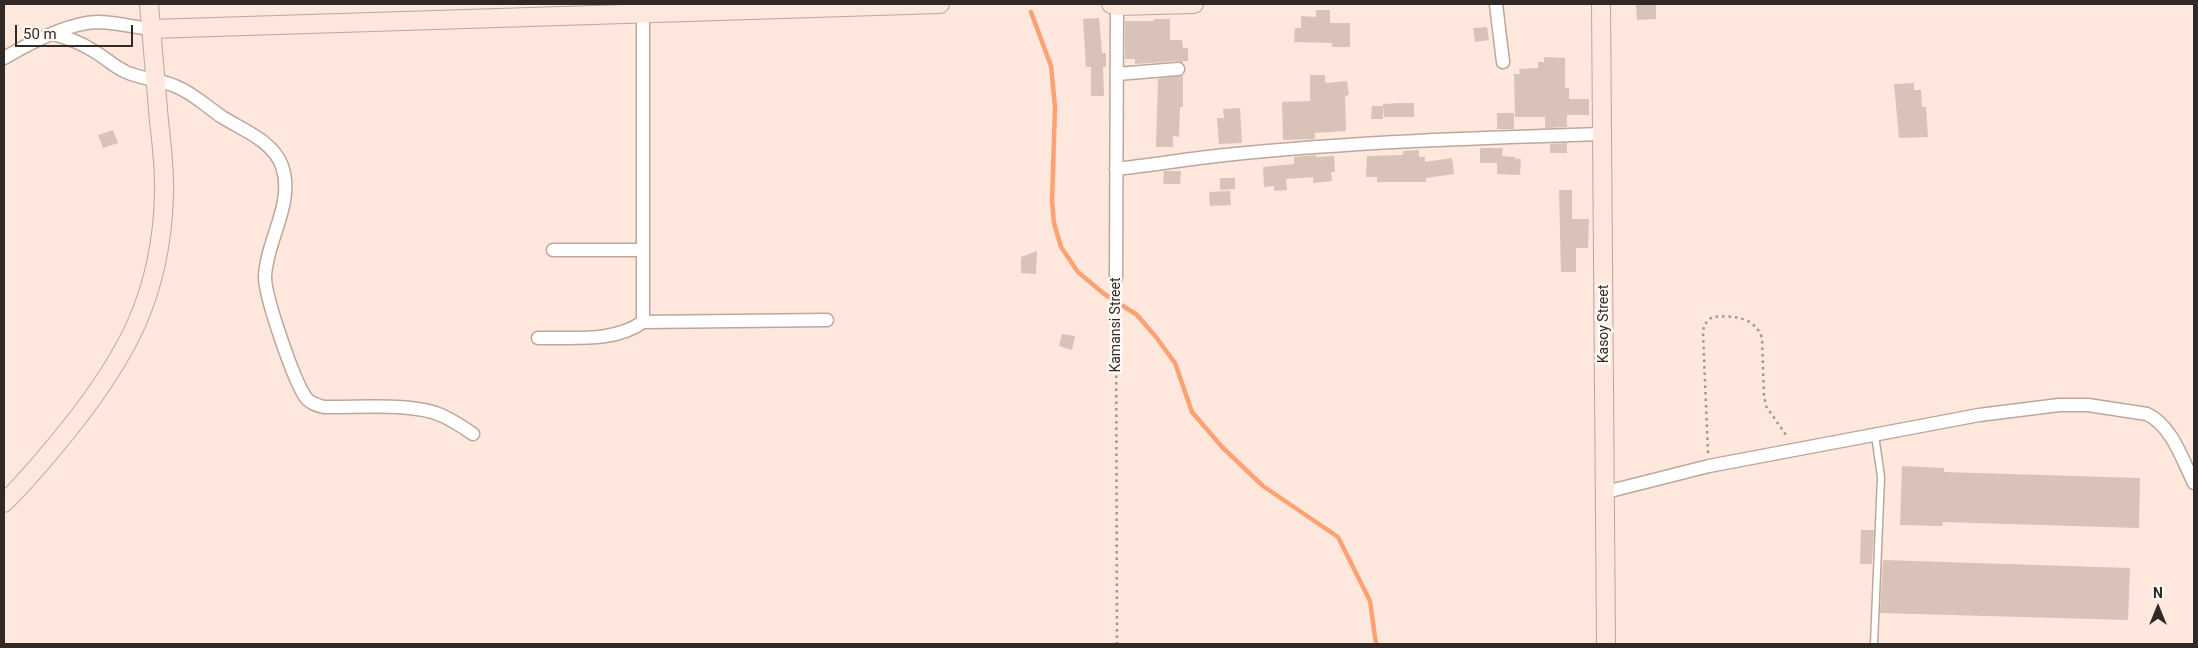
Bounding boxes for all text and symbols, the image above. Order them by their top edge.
scale bar [18,15,135,47]
text: 50 m [23,25,57,43]
street label: Kamansi Street [1108,277,1124,373]
street label: Kasoy Street [1596,285,1612,363]
north arrow [2133,583,2183,633]
text: N [2153,585,2163,601]

